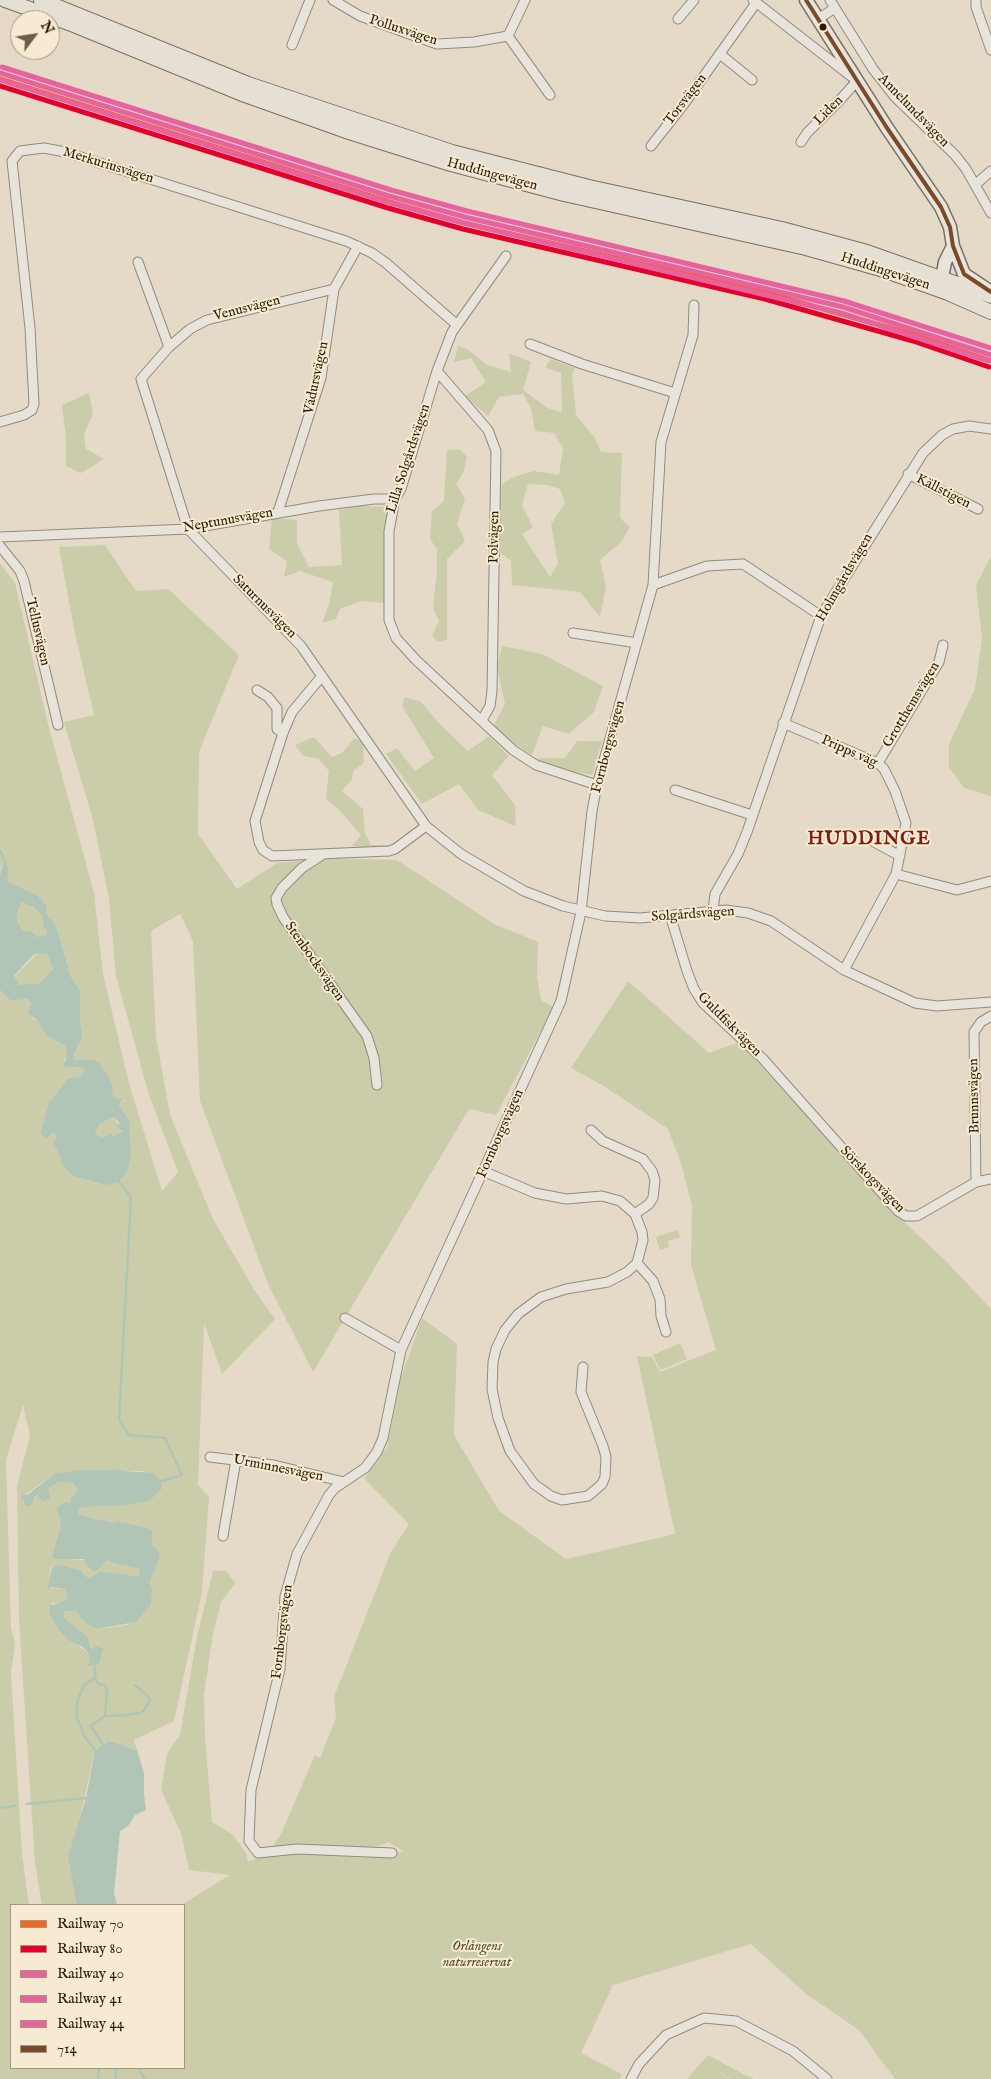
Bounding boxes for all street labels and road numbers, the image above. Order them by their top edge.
street label: Polluxvägen [367,12,439,50]
street label: Torsvägen [661,71,711,129]
street label: Annelundsvägen [874,71,952,151]
street label: Liden [811,93,847,129]
street label: Merkuriusvägen [61,144,155,188]
street label: Huddingevägen [445,155,539,195]
street label: Huddingevägen [838,250,932,294]
street label: Venusvägen [212,293,282,325]
street label: Vädursvägen [301,340,333,416]
street label: Lilla Solgårdsvägen [383,402,435,516]
street label: Källstigen [913,471,973,513]
street label: Neptunusvägen [182,505,274,537]
street label: Polvägen [486,511,504,563]
street label: Holmgårdsvägen [813,531,877,625]
street label: Saturnusvägen [228,571,300,643]
street label: Tellusvägen [21,597,53,667]
street label: Grotthemsvägen [880,659,944,751]
street label: Fornborgsvägen [589,699,629,795]
street label: Pripps väg [818,732,880,772]
street label: Solgårdsvägen [651,904,735,926]
street label: Stenbocksvägen [280,919,348,1005]
street label: Guldfiskvägen [693,989,765,1061]
street label: Brunnsvägen [966,1058,984,1134]
street label: Fornborgsvägen [474,1087,528,1181]
street label: Sörskogsvägen [836,1143,908,1217]
street label: Urminnesvägen [232,1452,324,1486]
street label: Fornborgsvägen [269,1584,297,1680]

